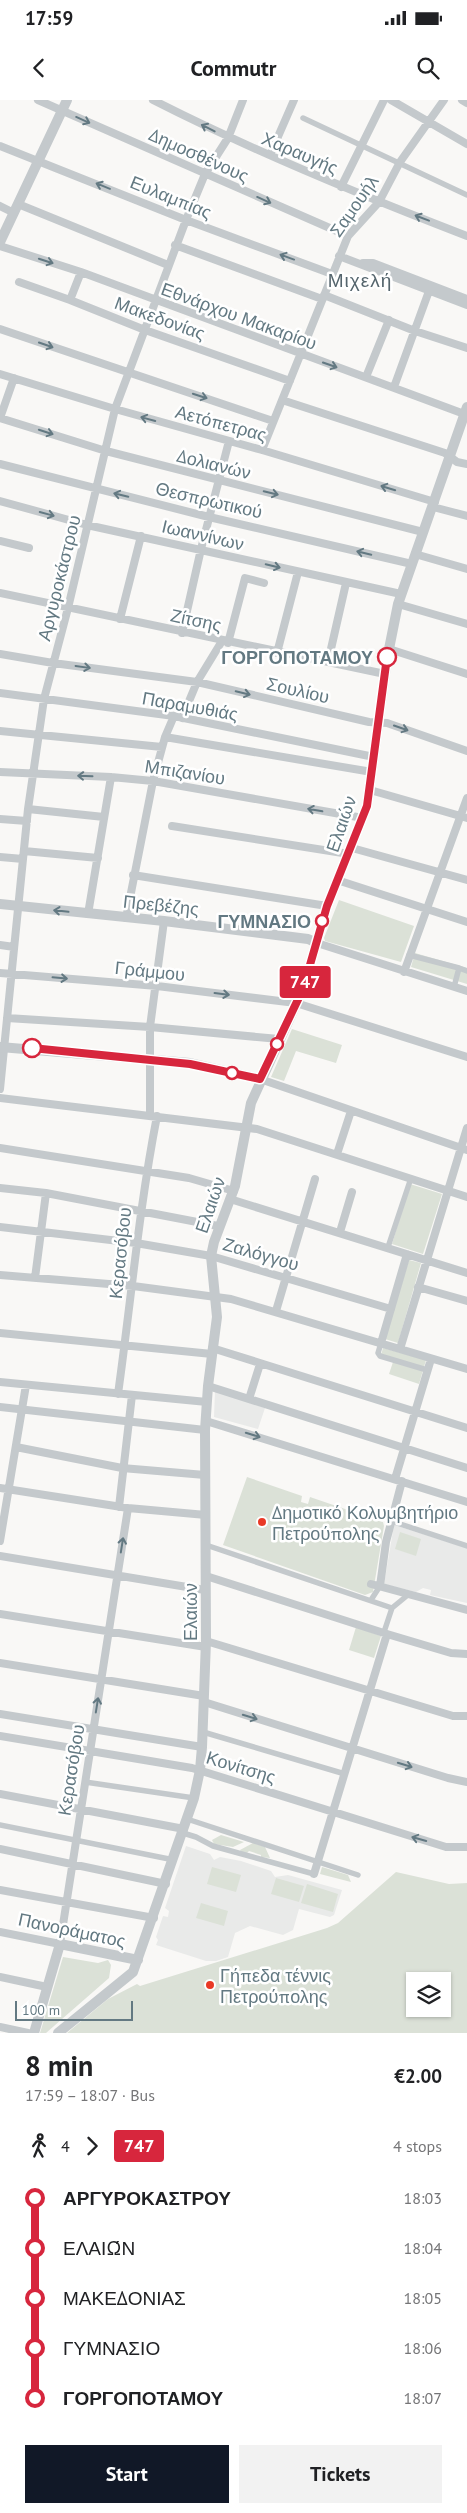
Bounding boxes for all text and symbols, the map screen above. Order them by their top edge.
text: 17:59 [25,6,73,30]
icon: back [25,54,53,82]
text: Commutr [191,54,276,82]
icon: search [414,54,442,82]
one-way arrow [75,116,90,126]
street label: Δημοσθένους [146,123,253,187]
one-way arrow [200,123,215,133]
street label: Χαραυγής [258,127,342,179]
street label: Ευλαμπίας [127,170,215,224]
street label: Σαμουήλ [324,171,384,241]
one-way arrow [95,181,111,190]
one-way arrow [256,195,271,205]
one-way arrow [414,213,429,222]
one-way arrow [279,252,295,261]
one-way arrow [38,257,54,266]
district label: Μιχελή [328,268,392,292]
street label: Εθνάρχου Μακαρίου [158,277,320,355]
street label: Μακεδονίας [112,291,209,345]
one-way arrow [38,340,54,350]
one-way arrow [322,361,338,370]
one-way arrow [192,392,208,402]
street label: Αετόπετρας [173,400,269,446]
one-way arrow [140,413,156,423]
one-way arrow [38,428,54,438]
street label: Δολιανών [175,444,253,484]
street label: Θεσπρωτικού [153,477,265,523]
one-way arrow [380,482,396,492]
one-way arrow [262,489,278,499]
one-way arrow [114,490,130,499]
one-way arrow [39,509,55,519]
street label: Αργυροκάστρου [32,513,86,643]
street label: Ιωαννίνων [160,514,246,556]
one-way arrow [357,548,373,557]
one-way arrow [265,562,281,571]
street label: Ζίτσης [168,603,224,637]
place label: ΓΟΡΓΟΠΟΤΑΜΟΥ [221,646,373,669]
marker: ΓΟΡΓΟΠΟΤΑΜΟΥ [377,647,397,667]
one-way arrow [74,662,90,672]
street label: Σουλίου [264,672,332,708]
street label: Παραμυθιάς [140,686,240,726]
one-way arrow [234,689,250,698]
one-way arrow [393,724,409,734]
street label: Μπιζανίου [143,754,227,790]
one-way arrow [77,771,93,780]
street label: Ελαιών [321,793,361,855]
one-way arrow [307,804,323,814]
street label: Πρεβέζης [122,890,200,920]
one-way arrow [53,906,69,916]
place label: ΓΥΜΝΑΣΙΟ [217,910,311,933]
marker: ΓΥΜΝΑΣΙΟ [315,914,329,928]
street label: Γράμμου [114,956,186,986]
line badge: 747 [276,966,334,998]
text: 747 [290,970,320,993]
one-way arrow [52,973,68,982]
one-way arrow [214,989,230,999]
unlabelled marker [270,1037,284,1051]
unlabelled marker [22,1038,42,1058]
unlabelled marker [225,1066,239,1080]
street label: Ελαιών [190,1174,230,1236]
street label: Κερασόβου [104,1206,136,1300]
street label: Ζαλόγγου [220,1232,302,1276]
one-way arrow [244,1431,260,1441]
place label: Δημοτικό Κολυμβητήριο Πετρούπολης [272,1501,458,1545]
marker: Δημοτικό Κολυμβητήριο Πετρούπολης [256,1516,268,1528]
one-way arrow [117,1537,127,1553]
street label: Ελαιών [179,1583,202,1641]
one-way arrow [93,1698,103,1714]
one-way arrow [242,1712,258,1722]
street label: Κερασόβου [52,1723,90,1817]
street label: Κονίτσης [203,1746,279,1789]
one-way arrow [397,1761,413,1770]
one-way arrow [412,1833,428,1843]
street label: Πανοράματος [16,1907,128,1953]
place label: Γήπεδα τέννις Πετρούπολης [220,1964,331,2008]
map controls [406,1972,451,2017]
button: layers [406,1972,451,2017]
marker: Γήπεδα τέννις Πετρούπολης [204,1979,216,1991]
scale bar [15,1998,132,2021]
text: 100 m [22,2001,60,2019]
text: 8 min [25,2047,93,2084]
text: €2.00 [394,2064,442,2088]
text: 17:59 – 18:07 · Bus [25,2085,155,2105]
icon: walk [25,2132,53,2160]
icon: forward [78,2132,106,2160]
text: 747 [124,2134,154,2157]
text: 4 [61,2136,70,2156]
text: 4 stops [393,2136,442,2156]
text: ΑΡΓΥΡΟΚΑΣΤΡΟΥ [63,2186,231,2210]
text: 18:03 [404,2188,442,2208]
text: ΕΛΑΙΏΝ [63,2236,135,2260]
text: 18:04 [404,2238,442,2258]
text: ΜΑΚΕΔΟΝΙΑΣ [63,2286,186,2310]
text: 18:05 [404,2288,442,2308]
text: ΓΥΜΝΑΣΙΟ [63,2336,160,2360]
text: 18:06 [404,2338,442,2358]
text: ΓΟΡΓΟΠΟΤΑΜΟΥ [63,2386,223,2410]
text: 18:07 [404,2388,442,2408]
button: Start [25,2445,229,2503]
button: Tickets [239,2445,442,2503]

